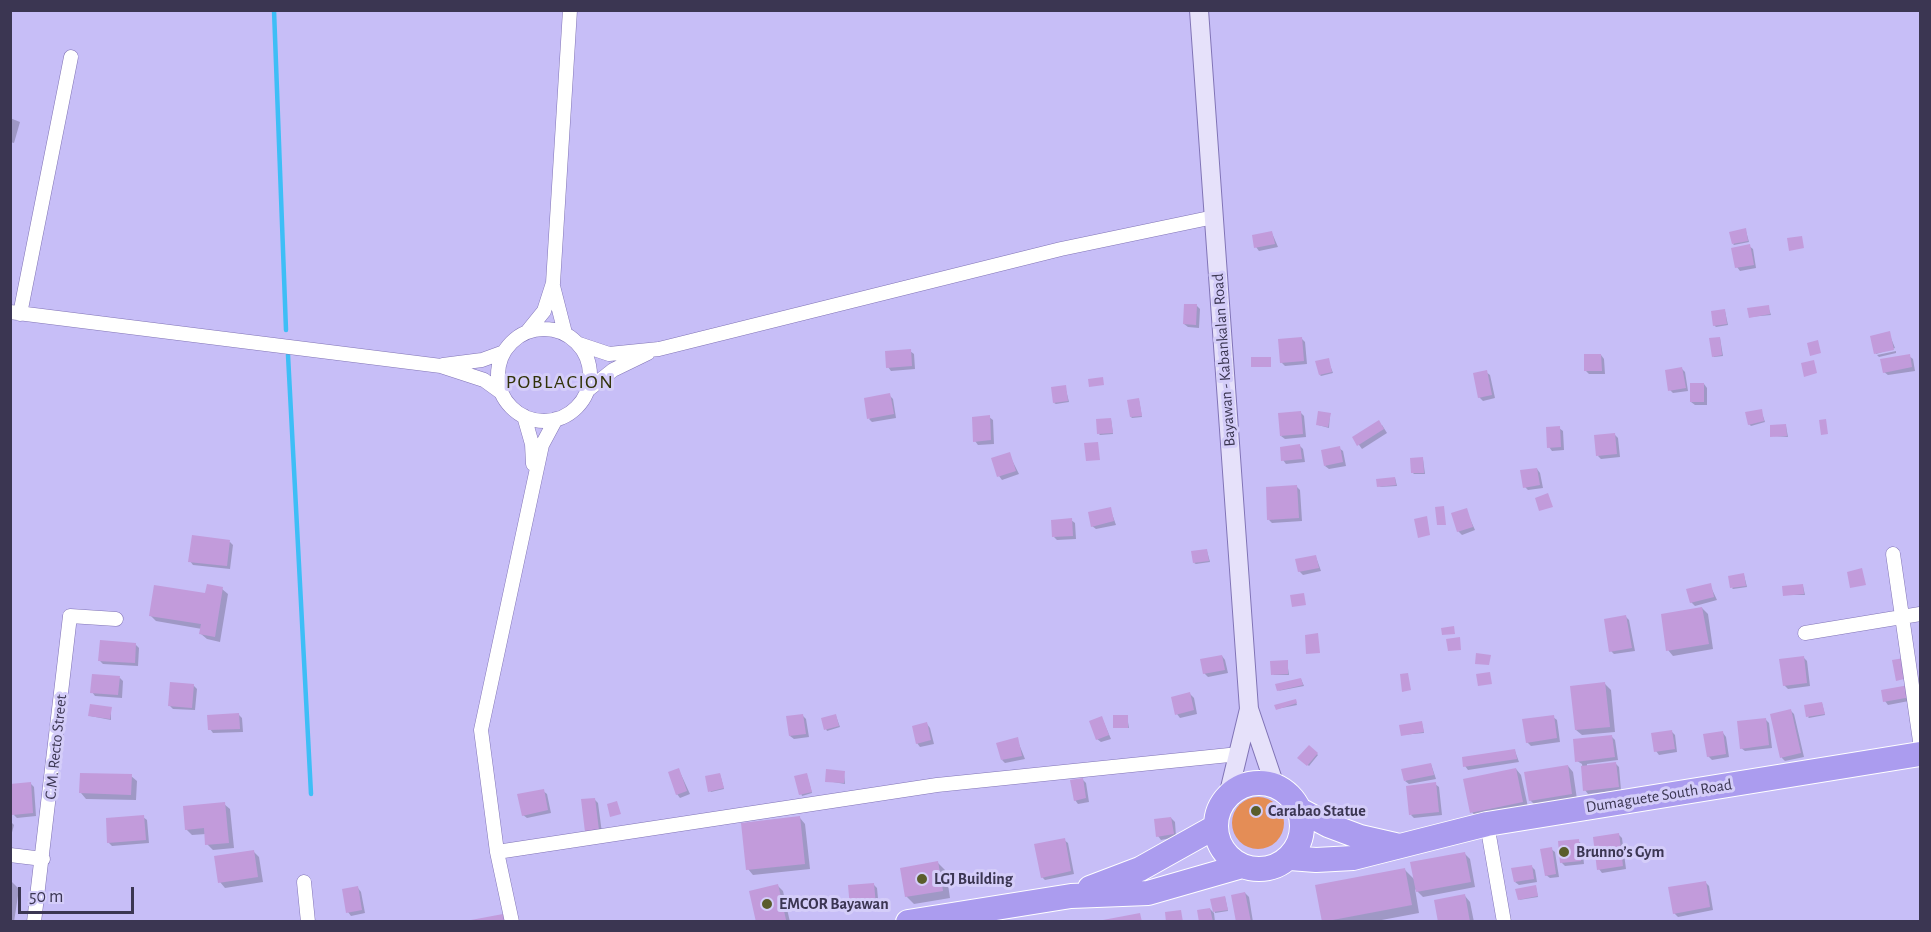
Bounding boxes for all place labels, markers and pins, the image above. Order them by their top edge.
place label: Carabao Statue [1268,801,1366,821]
marker: Carabao Statue [1249,804,1263,818]
place label: Brunno’s Gym [1576,842,1664,862]
marker: Brunno’s Gym [1557,845,1571,859]
place label: LGJ Building [934,869,1013,889]
marker: LGJ Building [915,872,929,886]
place label: EMCOR Bayawan [779,894,889,914]
marker: EMCOR Bayawan [760,897,774,911]

